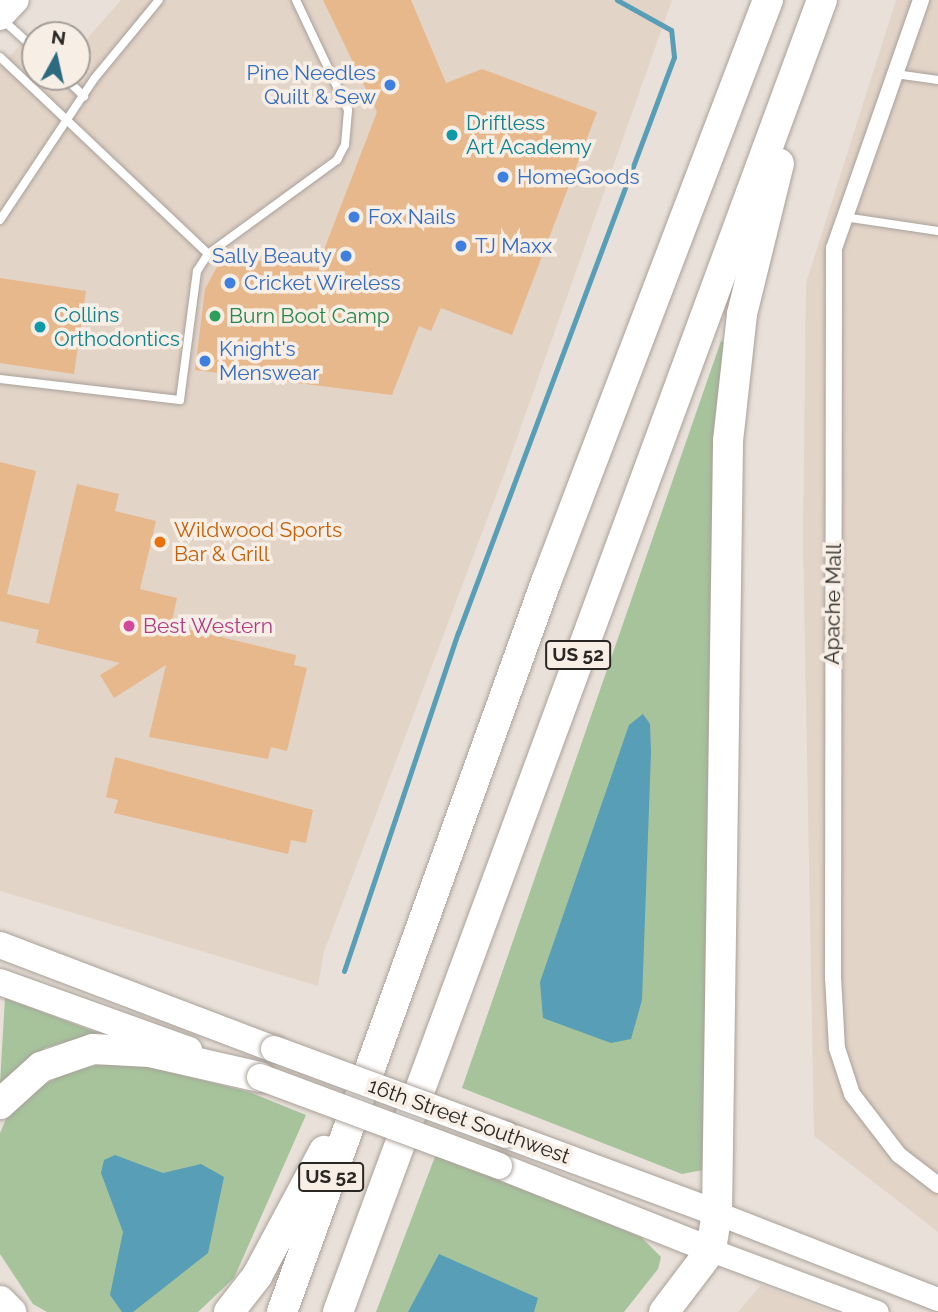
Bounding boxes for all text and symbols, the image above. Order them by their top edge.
north arrow [21,21,91,91]
text: N [50,25,67,49]
place label: Pine Needles Quilt & Sew [247,60,376,110]
marker: Pine Needles Quilt & Sew [382,77,398,93]
place label: Driftless Art Academy [466,110,593,160]
marker: Driftless Art Academy [444,127,460,143]
place label: HomeGoods [517,164,640,190]
marker: HomeGoods [495,169,511,185]
place label: Fox Nails [368,204,456,230]
marker: Fox Nails [346,209,362,225]
place label: TJ Maxx [475,233,552,259]
marker: TJ Maxx [453,238,469,254]
place label: Sally Beauty [211,243,332,269]
marker: Sally Beauty [338,248,354,264]
place label: Cricket Wireless [244,270,401,296]
marker: Cricket Wireless [222,275,238,291]
place label: Collins Orthodontics [54,302,180,352]
place label: Burn Boot Camp [229,303,390,329]
marker: Burn Boot Camp [207,308,223,324]
marker: Collins Orthodontics [32,319,48,335]
place label: Knight's Menswear [219,336,320,386]
marker: Knight's Menswear [197,353,213,369]
place label: Wildwood Sports Bar & Grill [174,517,342,567]
marker: Wildwood Sports Bar & Grill [152,534,168,550]
street label: Apache Mall [819,543,847,665]
place label: Best Western [143,613,274,639]
marker: Best Western [121,618,137,634]
road number: US 52 [545,640,611,670]
street label: 16th Street Southwest [365,1073,573,1169]
road number: US 52 [298,1162,364,1192]

